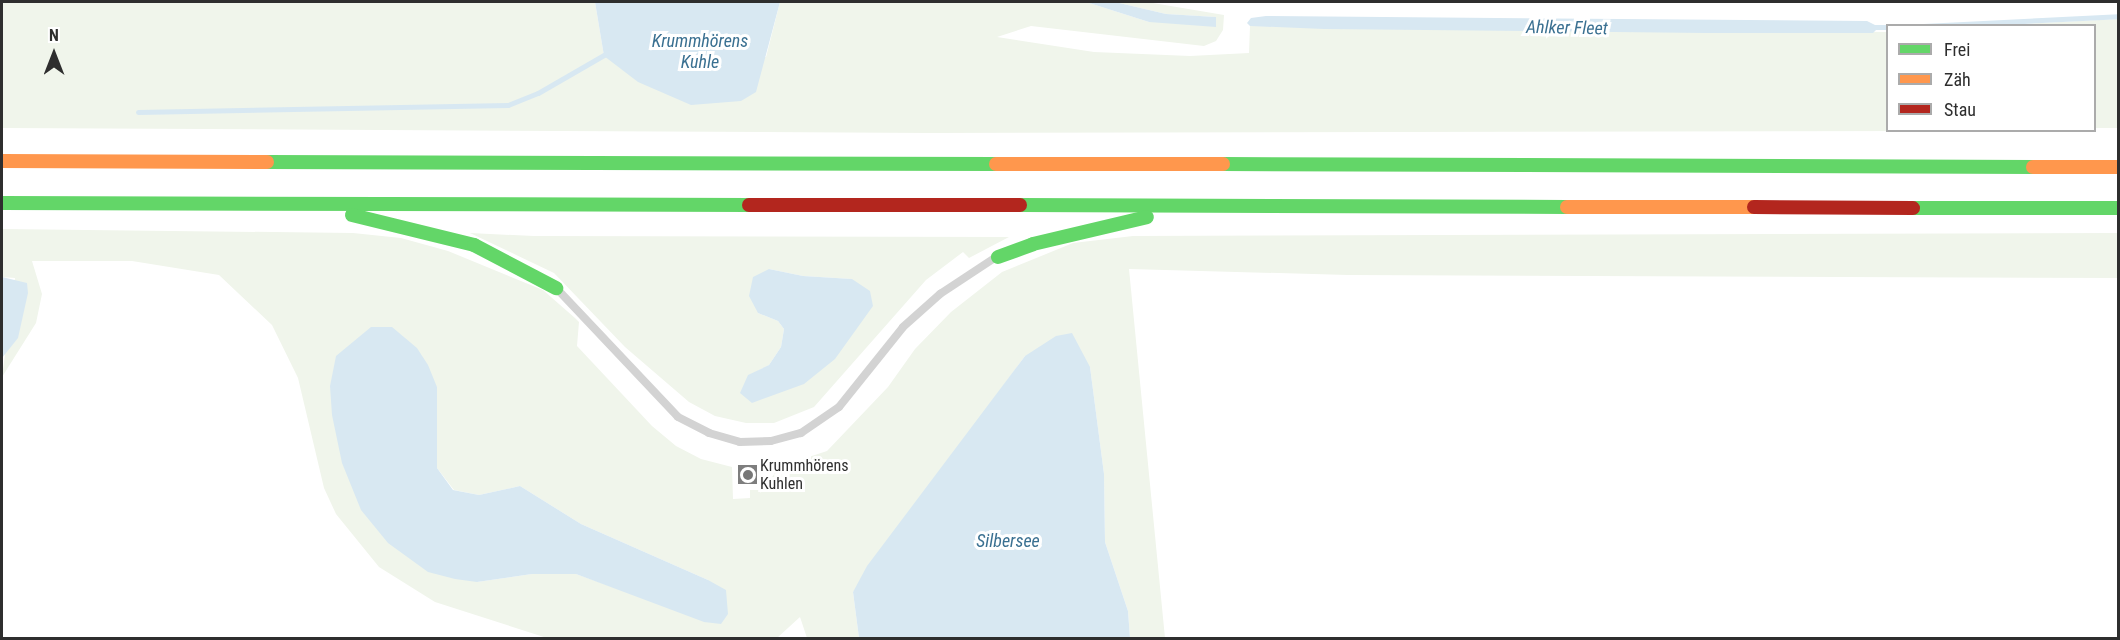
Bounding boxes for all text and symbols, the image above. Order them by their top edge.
water label: Ahlker Fleet [1526,16,1608,40]
north arrow [24,24,84,84]
legend [1886,24,2096,132]
text: N [49,26,59,45]
water label: Krummhörens Kuhle [652,31,748,74]
text: Frei [1944,39,1970,60]
text: Zäh [1944,69,1971,90]
text: Stau [1944,99,1976,120]
place label: Krummhörens Kuhlen [760,456,848,494]
marker: Krummhörens Kuhlen [741,468,755,482]
water label: Silbersee [976,530,1040,552]

